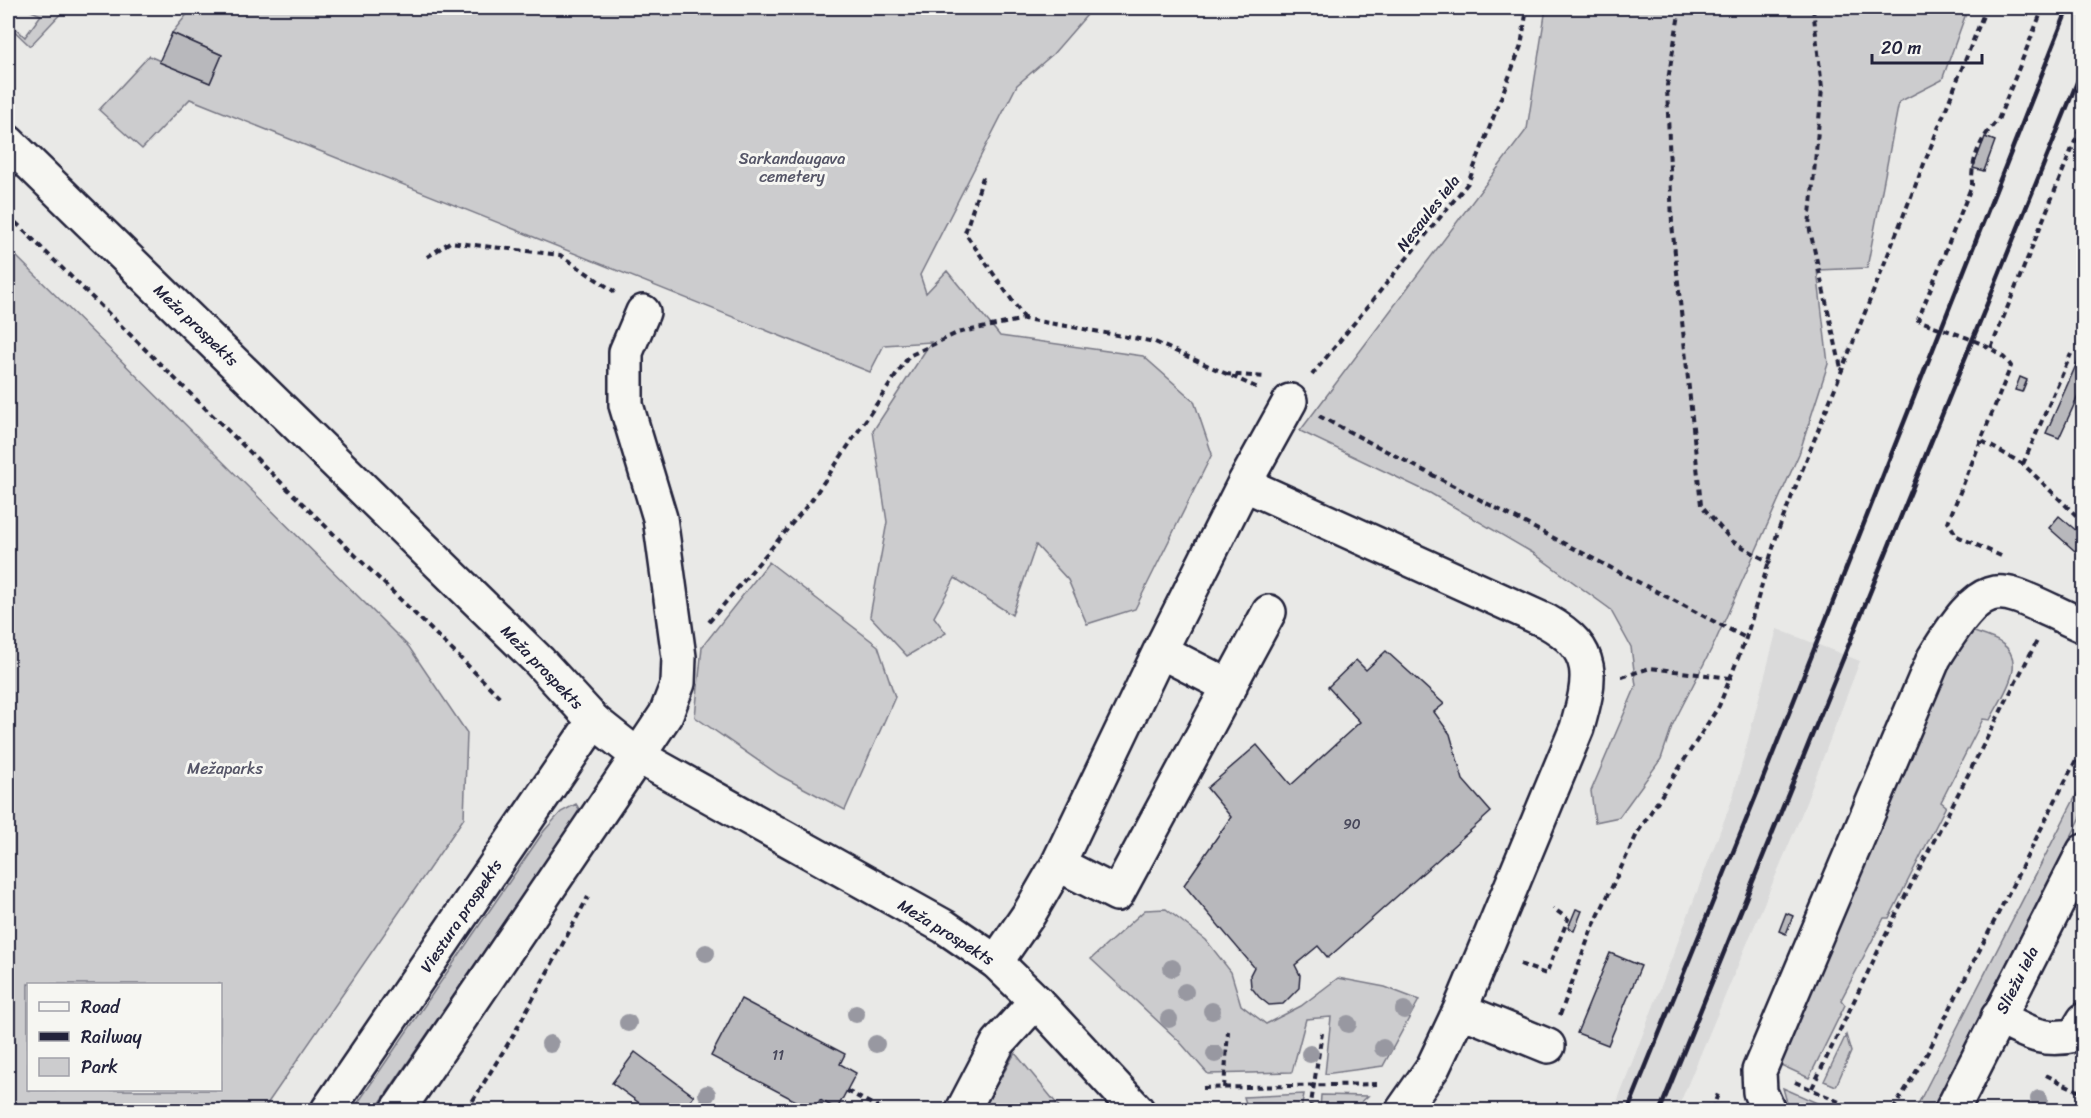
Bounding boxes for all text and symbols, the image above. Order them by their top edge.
scale bar [1872,27,1982,65]
text: 20 m [1881,32,1921,64]
park label: Sarkandaugava cemetery [739,144,845,191]
street label: Nesaules iela [1388,168,1468,258]
street label: Meža prospekts [147,277,246,374]
street label: Meža prospekts [494,618,591,717]
park label: Mežaparks [187,754,264,783]
house number: 90 [1343,812,1361,837]
street label: Viestura prospekts [412,853,510,979]
street label: Meža prospekts [892,891,1001,974]
street label: Sliežu iela [1988,941,2046,1019]
legend [27,983,222,1091]
text: Road [81,991,121,1023]
text: Railway [81,1021,143,1053]
house number: 11 [772,1043,784,1068]
text: Park [81,1051,118,1083]

